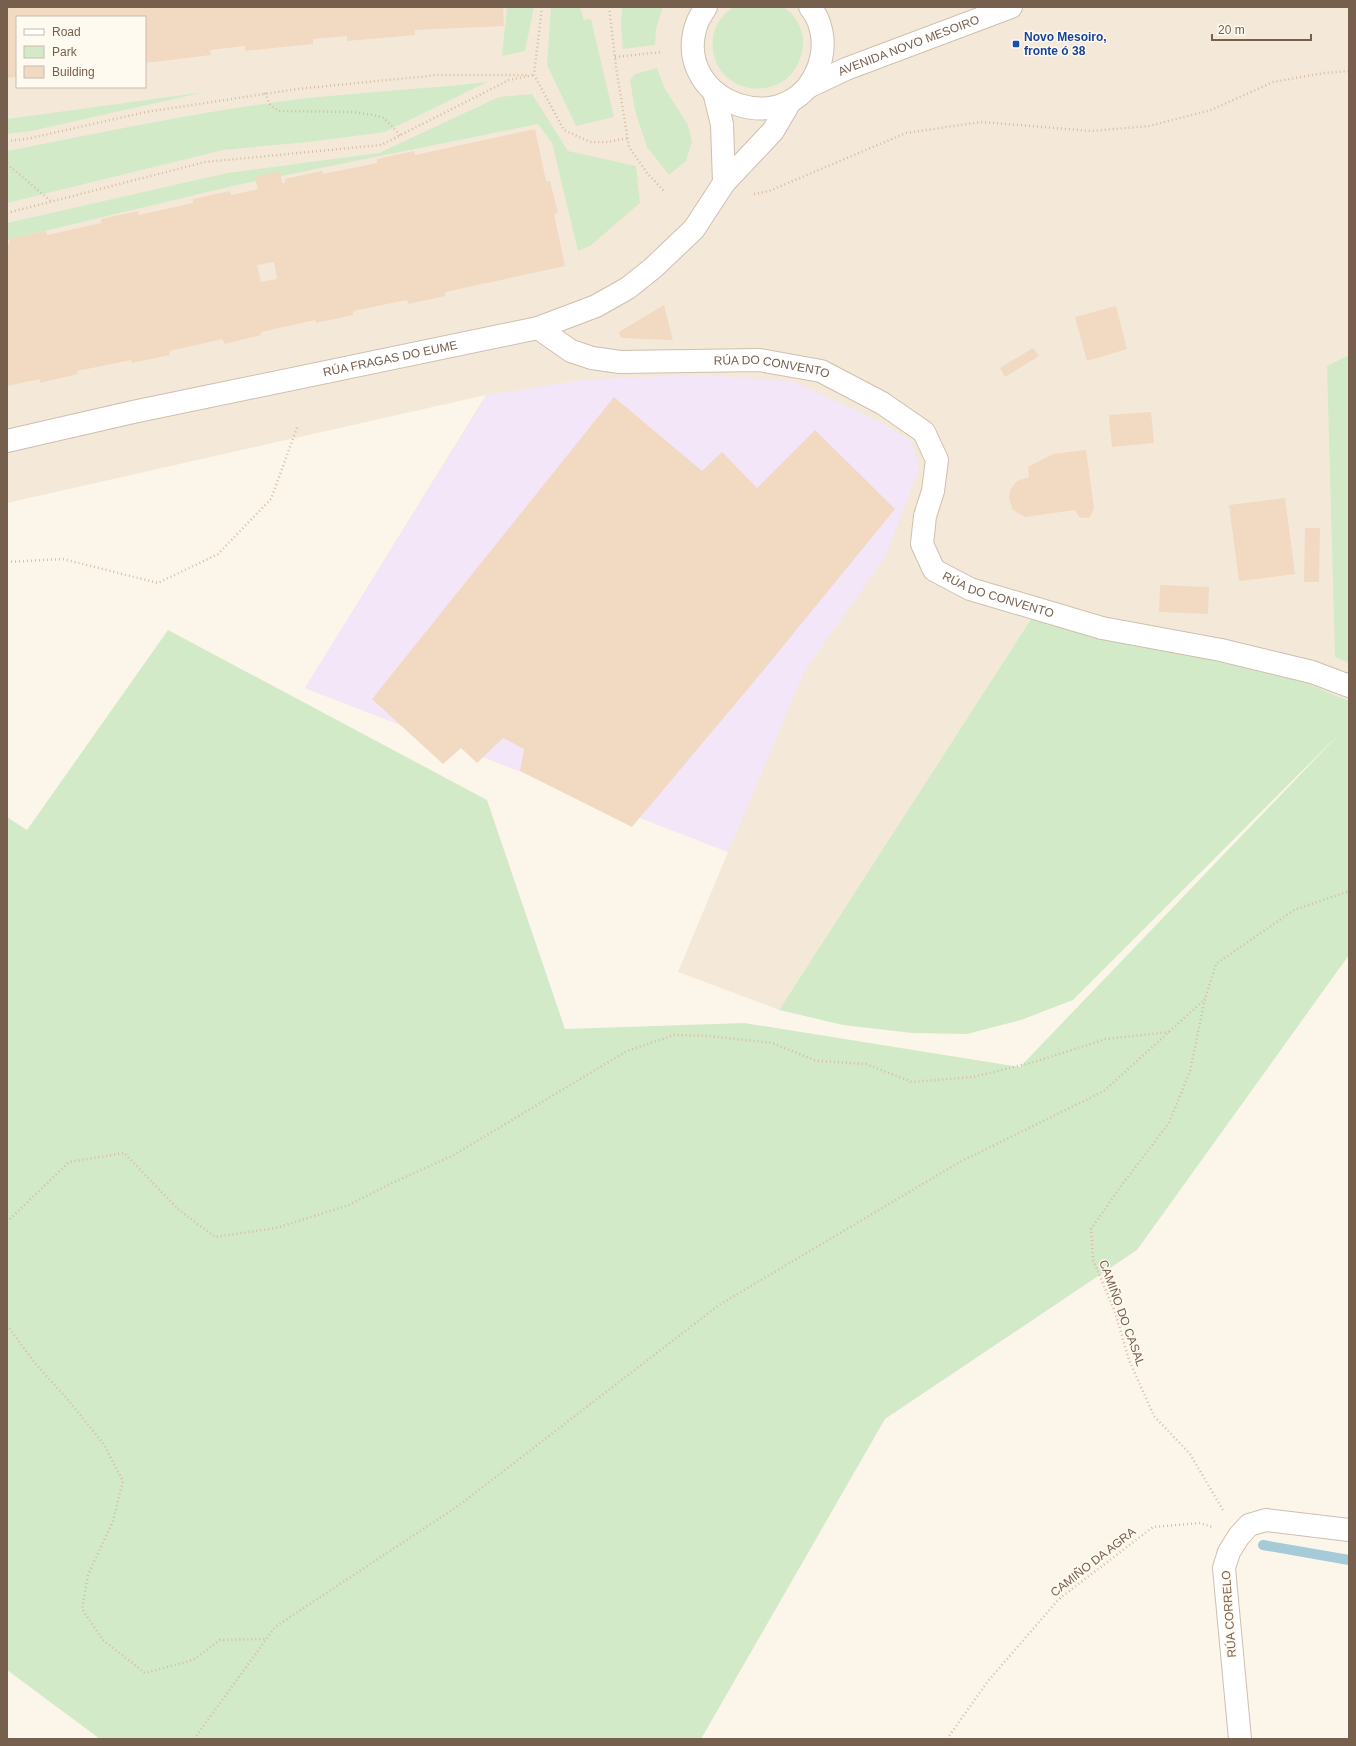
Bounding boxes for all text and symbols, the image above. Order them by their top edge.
street label: AVENIDA NOVO MESOIRO [836,13,981,79]
legend [16,16,146,88]
scale bar [1212,16,1311,42]
text: 20 m [1218,23,1245,37]
text: Road [52,25,81,39]
place label: Novo Mesoiro, fronte ó 38 [1024,30,1107,58]
marker: Novo Mesoiro, fronte ó 38 [1011,39,1021,49]
text: Park [52,45,78,59]
text: Building [52,65,95,79]
street label: RÚA FRAGAS DO EUME [322,338,459,379]
street label: RÚA DO CONVENTO [714,352,832,381]
street label: RÚA DO CONVENTO [940,569,1056,620]
street label: CAMIÑO DO CASAL [1096,1258,1148,1368]
street label: CAMIÑO DA AGRA [1048,1524,1138,1600]
street label: RÚA CORRELO [1218,1570,1239,1658]

